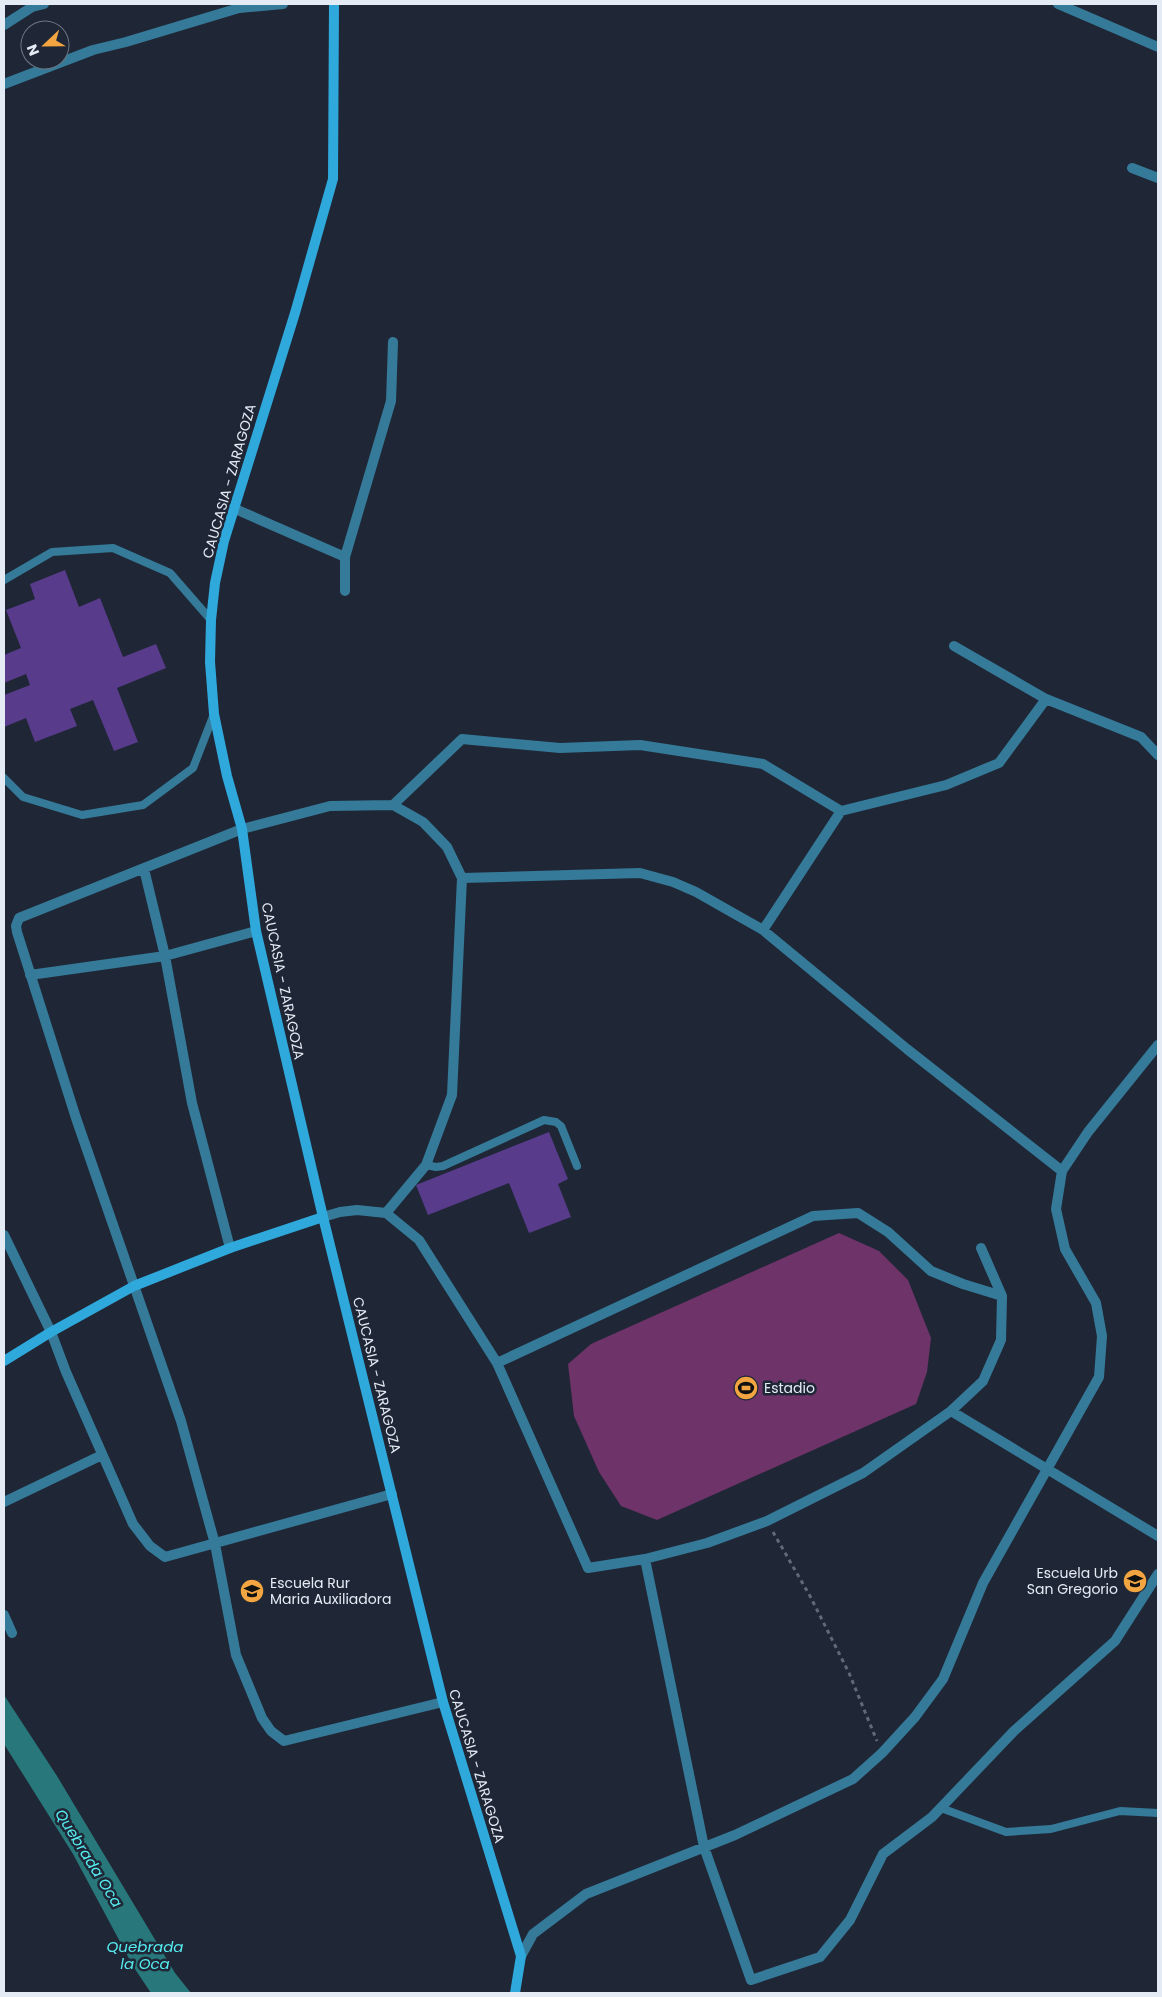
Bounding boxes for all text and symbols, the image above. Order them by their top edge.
north arrow [20,20,70,70]
text: N [22,41,44,58]
street label: CAUCASIA - ZARAGOZA [197,401,261,561]
street label: CAUCASIA - ZARAGOZA [257,901,309,1061]
street label: CAUCASIA - ZARAGOZA [348,1295,406,1455]
sports icon: Estadio [733,1375,759,1401]
place label: Estadio [764,1378,815,1398]
place label: Escuela Urb San Gregorio [1027,1563,1118,1599]
school or university icon: Escuela Urb San Gregorio [1122,1568,1148,1594]
place label: Escuela Rur Maria Auxiliadora [270,1573,391,1609]
school or university icon: Escuela Rur Maria Auxiliadora [239,1578,265,1604]
street label: CAUCASIA - ZARAGOZA [444,1687,510,1845]
water label: Quebrada Oca [50,1805,128,1911]
water label: Quebrada la Oca [107,1936,183,1974]

